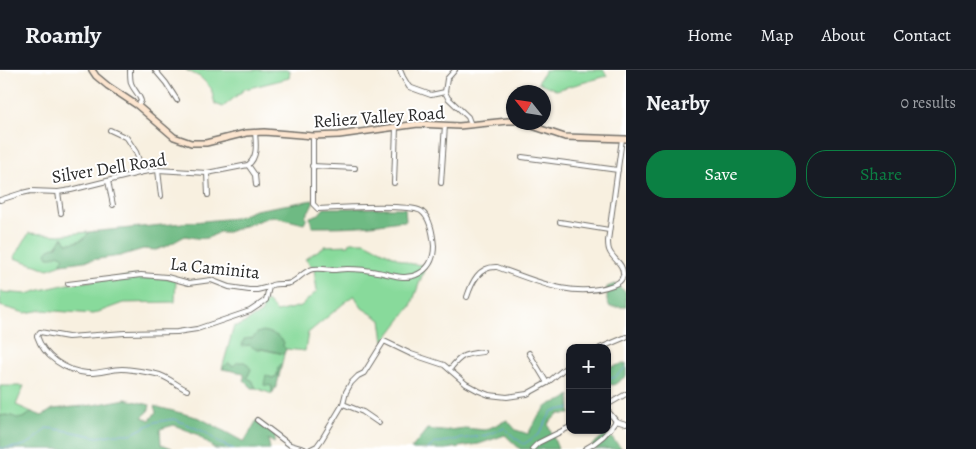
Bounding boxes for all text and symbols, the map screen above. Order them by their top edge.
text: Roamly [25,19,101,51]
text: Home [687,23,732,47]
text: Map [760,23,793,47]
text: About [821,23,865,47]
text: Contact [893,23,951,47]
north arrow [506,85,551,130]
text: Nearby [646,89,709,117]
text: 0 results [900,92,956,114]
street label: Reliez Valley Road [312,100,446,134]
street label: Silver Dell Road [50,147,168,189]
button: Save [646,150,796,198]
button: Share [806,150,956,198]
street label: La Caminita [169,251,262,285]
map controls [566,344,611,434]
button: + [566,344,611,389]
button: − [566,389,611,434]

